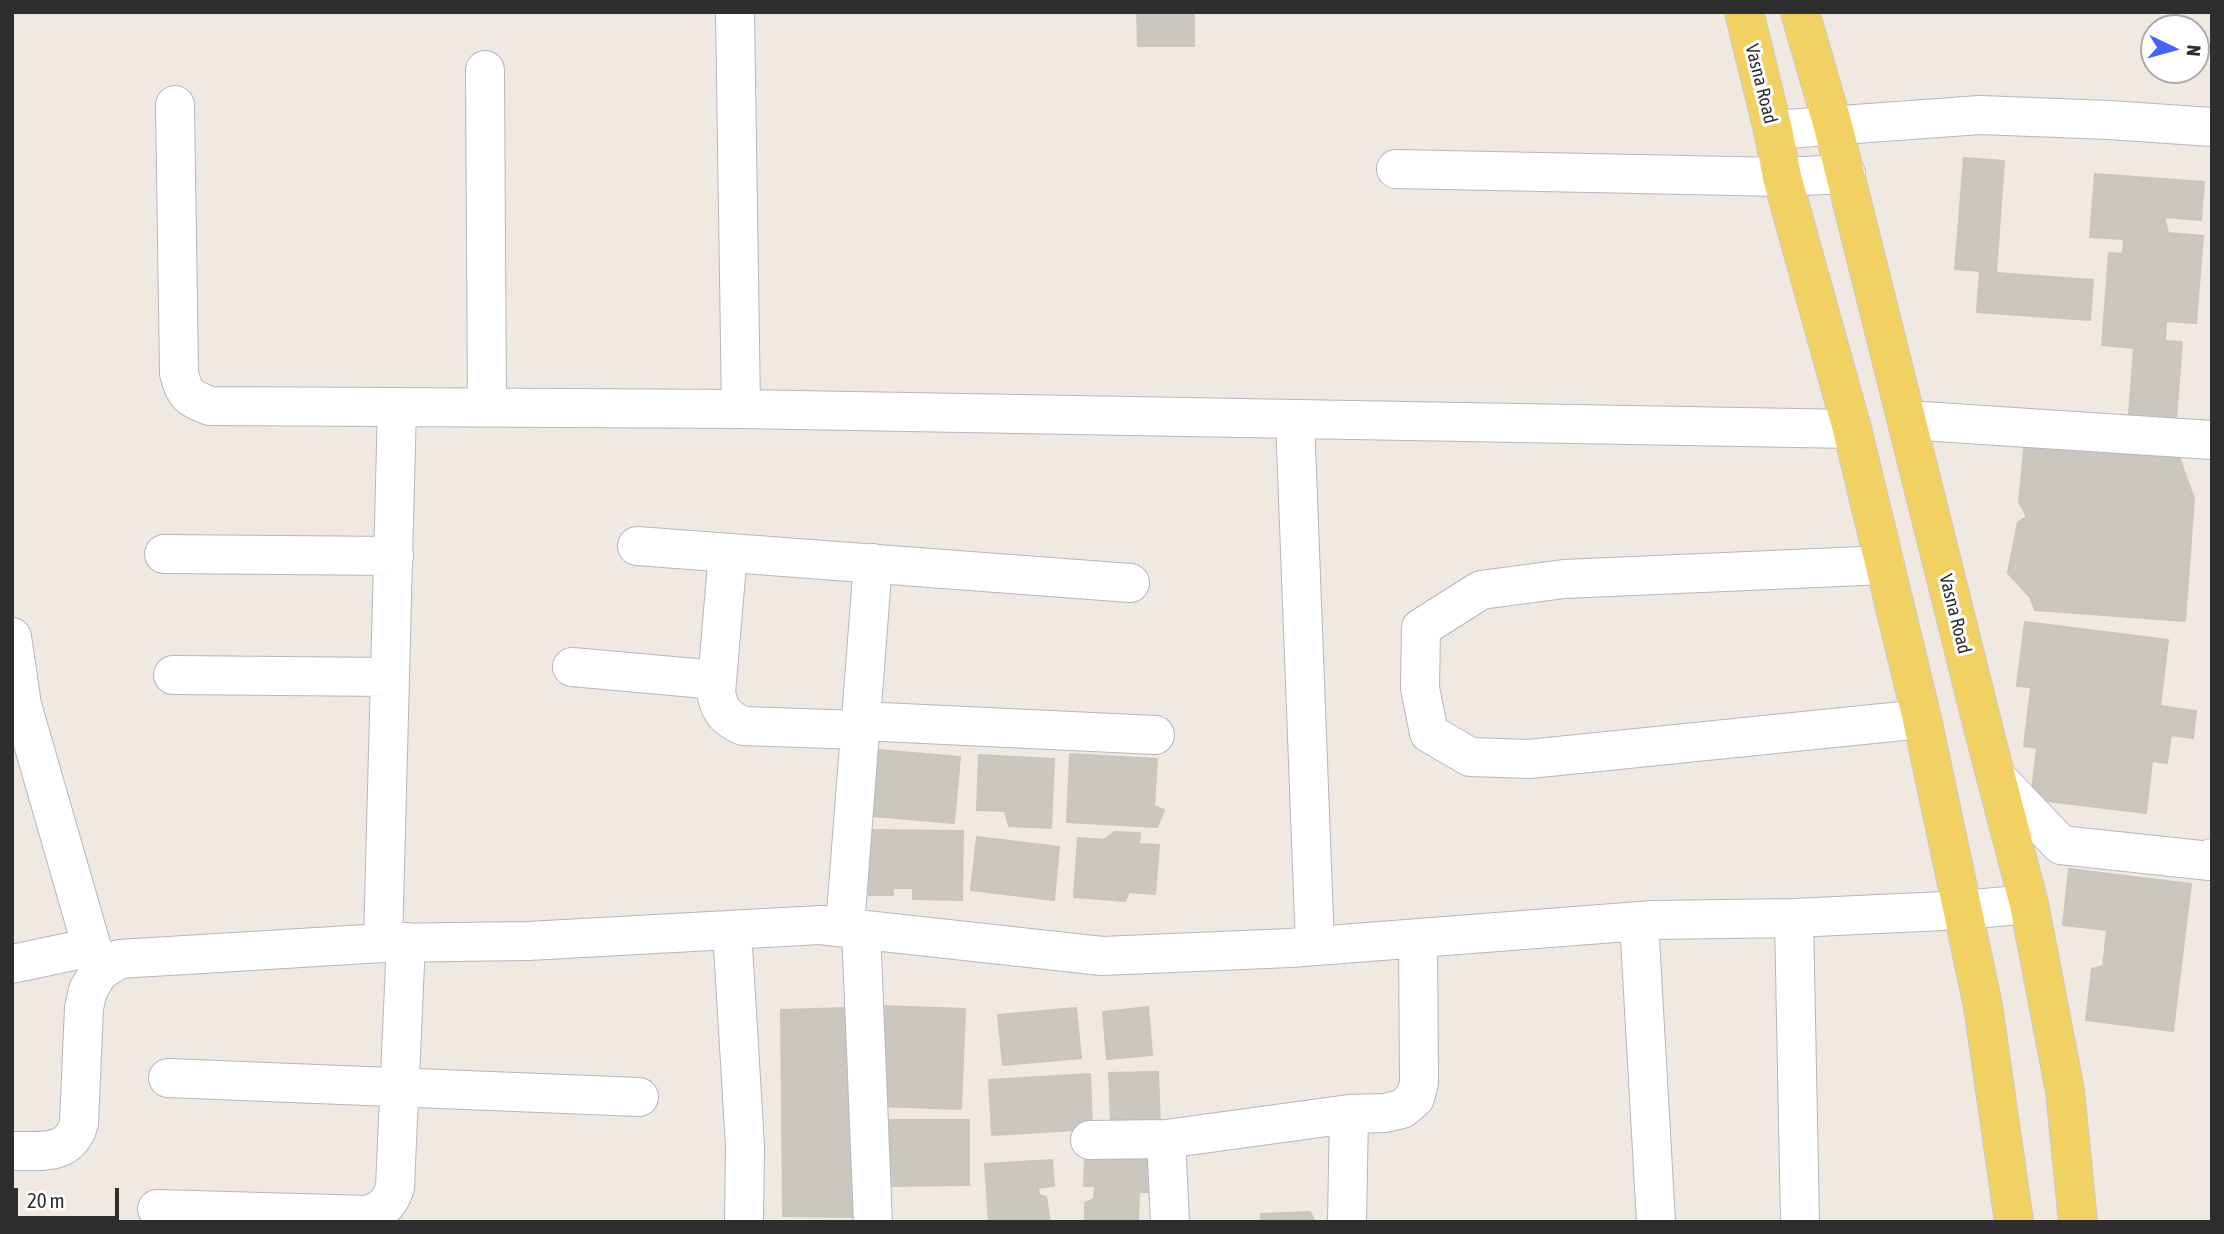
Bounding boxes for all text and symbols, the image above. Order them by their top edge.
north arrow [2140,14,2210,84]
street label: Vasna Road [1740,42,1782,126]
text: N [2182,44,2205,57]
street label: Vasna Road [1934,572,1976,656]
scale bar [18,1174,122,1218]
text: 20 m [27,1188,65,1212]

